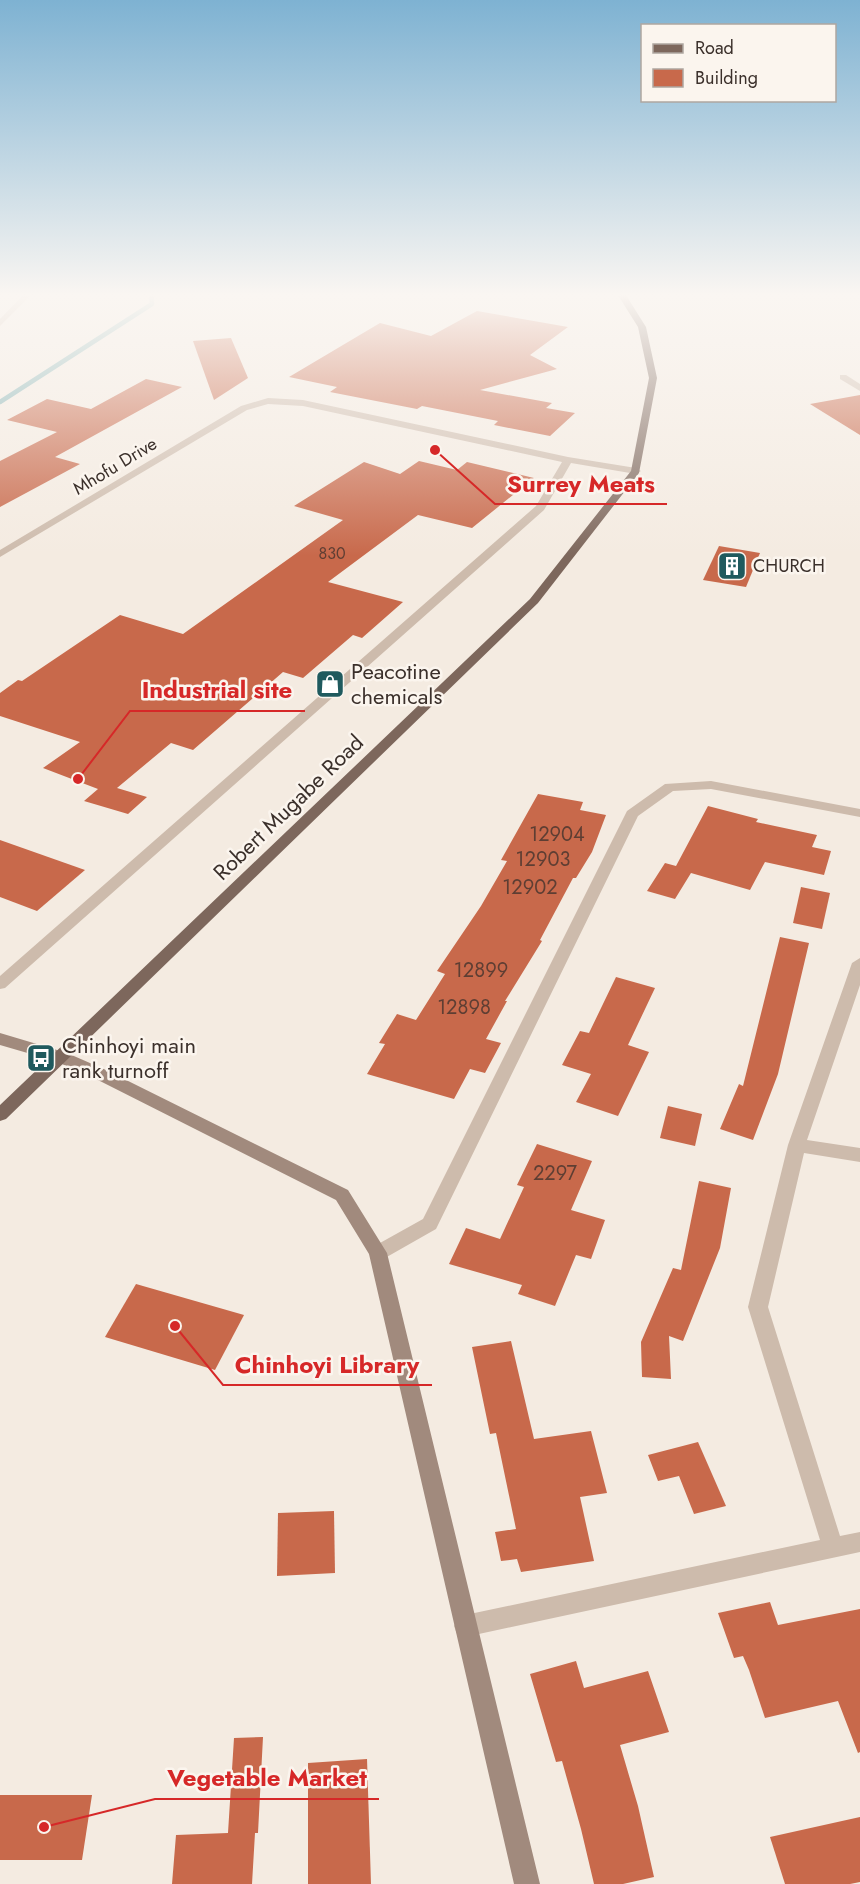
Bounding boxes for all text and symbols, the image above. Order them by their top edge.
legend [641,24,836,102]
text: Road [695,35,734,61]
text: Building [695,65,758,91]
street label: Mhofu Drive [68,431,162,501]
callout: Surrey Meats [495,462,667,504]
text: Surrey Meats [507,466,655,501]
house number: 830 [318,542,346,565]
building icon: CHURCH [716,550,748,582]
place label: CHURCH [753,553,825,579]
place label: Peacotine chemicals [351,655,442,712]
shop icon: Peacotine chemicals [314,668,346,700]
callout: Industrial site [130,669,305,711]
text: Industrial site [142,672,292,707]
street label: Robert Mugabe Road [206,727,370,887]
house number: 12904 [529,820,585,849]
house number: 12903 [516,845,570,874]
house number: 12902 [502,873,558,902]
house number: 12899 [454,956,508,985]
house number: 12898 [437,993,491,1022]
place label: Chinhoyi main rank turnoff [62,1029,196,1086]
bus stop icon: Chinhoyi main rank turnoff [25,1042,57,1074]
house number: 2297 [533,1159,578,1188]
callout: Chinhoyi Library [223,1343,432,1385]
text: Chinhoyi Library [235,1347,420,1382]
callout: Vegetable Market [155,1757,379,1799]
text: Vegetable Market [166,1760,367,1795]

